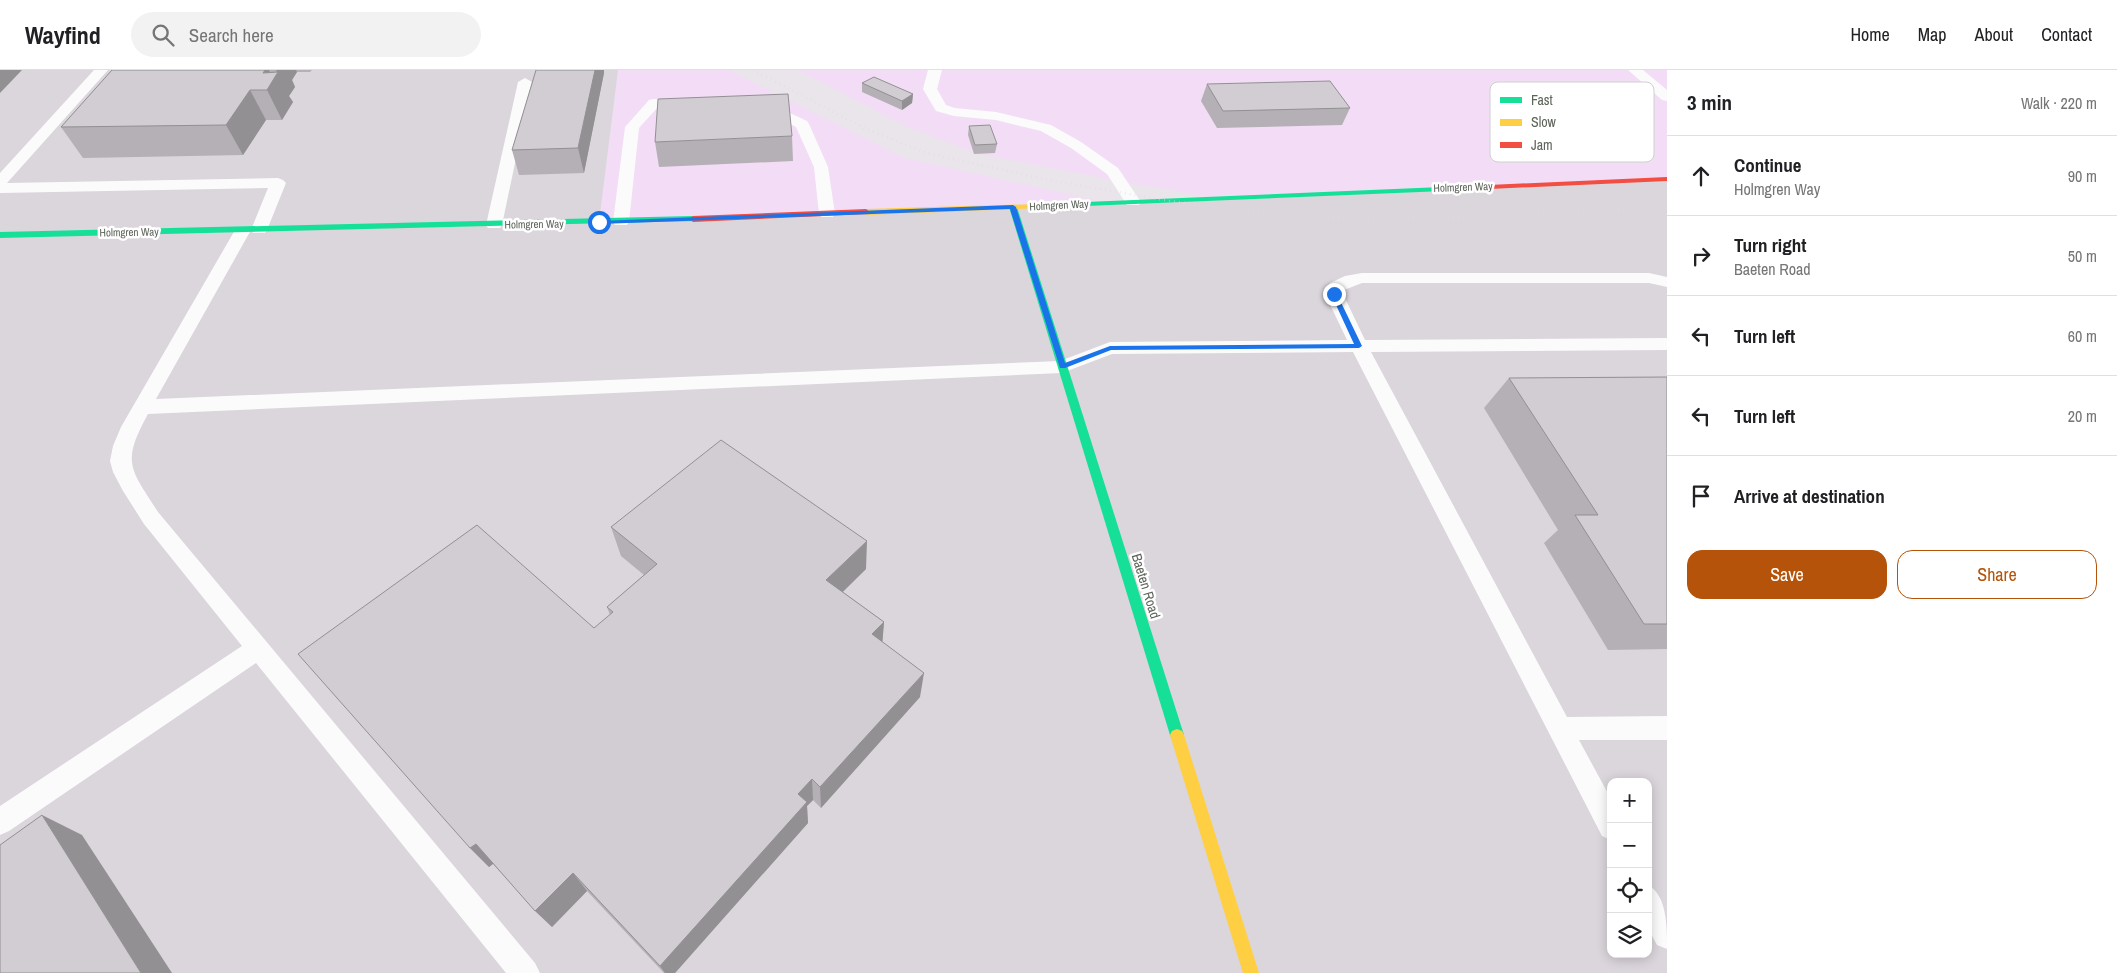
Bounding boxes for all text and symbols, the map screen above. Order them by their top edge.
search box [131,12,481,57]
text: Wayfind [25,19,101,51]
icon: search [149,21,177,49]
text: Search here [189,22,274,48]
text: Home [1850,22,1890,47]
text: Map [1918,22,1947,47]
text: About [1975,22,2013,47]
text: Contact [2041,22,2092,47]
legend [1490,82,1654,162]
text: 3 min [1687,88,1732,117]
text: Fast [1531,91,1553,109]
text: Walk · 220 m [2021,92,2097,114]
text: Slow [1531,113,1557,131]
text: Jam [1531,136,1553,154]
text: Continue [1734,152,1802,178]
icon: ahead [1687,162,1715,190]
text: 90 m [2068,165,2097,187]
text: Holmgren Way [1734,178,1820,200]
street label: Holmgren Way [1433,179,1493,195]
street label: Holmgren Way [1029,196,1089,214]
route start [588,211,611,234]
street label: Holmgren Way [504,216,564,232]
street label: Holmgren Way [99,224,159,240]
text: Turn right [1734,232,1806,258]
icon: right [1687,242,1715,270]
text: 50 m [2068,245,2097,267]
text: Baeten Road [1734,258,1811,280]
route end [1323,283,1346,306]
icon: left [1687,322,1715,350]
text: Turn left [1734,323,1795,349]
text: 60 m [2068,325,2097,347]
icon: left [1687,402,1715,430]
text: Turn left [1734,403,1795,429]
text: 20 m [2068,405,2097,427]
icon: arrive [1687,482,1715,510]
text: Arrive at destination [1734,483,1885,509]
button: Save [1687,550,1887,599]
button: Share [1897,550,2097,599]
street label: Baeten Road [1128,551,1164,621]
map controls [1607,778,1652,958]
button: + [1607,778,1652,823]
button: − [1607,823,1652,868]
button: locate [1607,868,1652,913]
button: layers [1607,913,1652,958]

